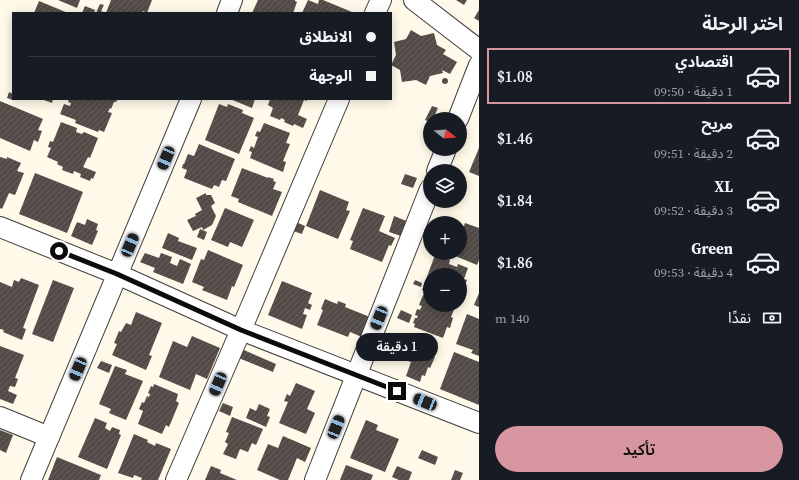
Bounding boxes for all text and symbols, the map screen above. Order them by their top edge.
text: اختر الرحلة [702,11,783,36]
text: الانطلاق [300,26,352,47]
text: اقتصادي [675,51,733,72]
icon: car [745,58,781,94]
text: الوجهة [309,65,352,86]
text: $1.08 [497,66,533,87]
text: 1 دقيقة · 09:50 [654,83,733,100]
north arrow [423,112,467,156]
map controls [423,112,467,312]
text: مريح [701,113,733,134]
icon: car [745,120,781,156]
text: $1.46 [497,128,533,149]
car [156,145,176,171]
text: 2 دقيقة · 09:51 [654,145,733,162]
button: layers [423,164,467,208]
text: XL [714,176,733,197]
icon: car [745,182,781,218]
text: $1.84 [497,190,533,211]
text: 3 دقيقة · 09:52 [654,202,733,219]
button: + [423,216,467,260]
car [120,232,140,258]
text: Green [691,238,733,259]
route start [50,242,68,260]
icon: car [745,244,781,280]
text: $1.86 [497,252,533,273]
text: 4 دقيقة · 09:53 [654,264,733,281]
button: − [423,268,467,312]
car [369,305,389,331]
text: نقدًا [728,307,751,328]
icon: cash [761,307,783,329]
text: 140 m [495,310,529,327]
callout: 1 دقيقة [356,333,438,361]
text: 1 دقيقة [376,338,418,355]
car [68,356,88,382]
car [208,371,228,397]
route end [388,382,406,400]
car [412,392,438,412]
car [326,414,346,440]
button: تأكيد [495,426,783,472]

